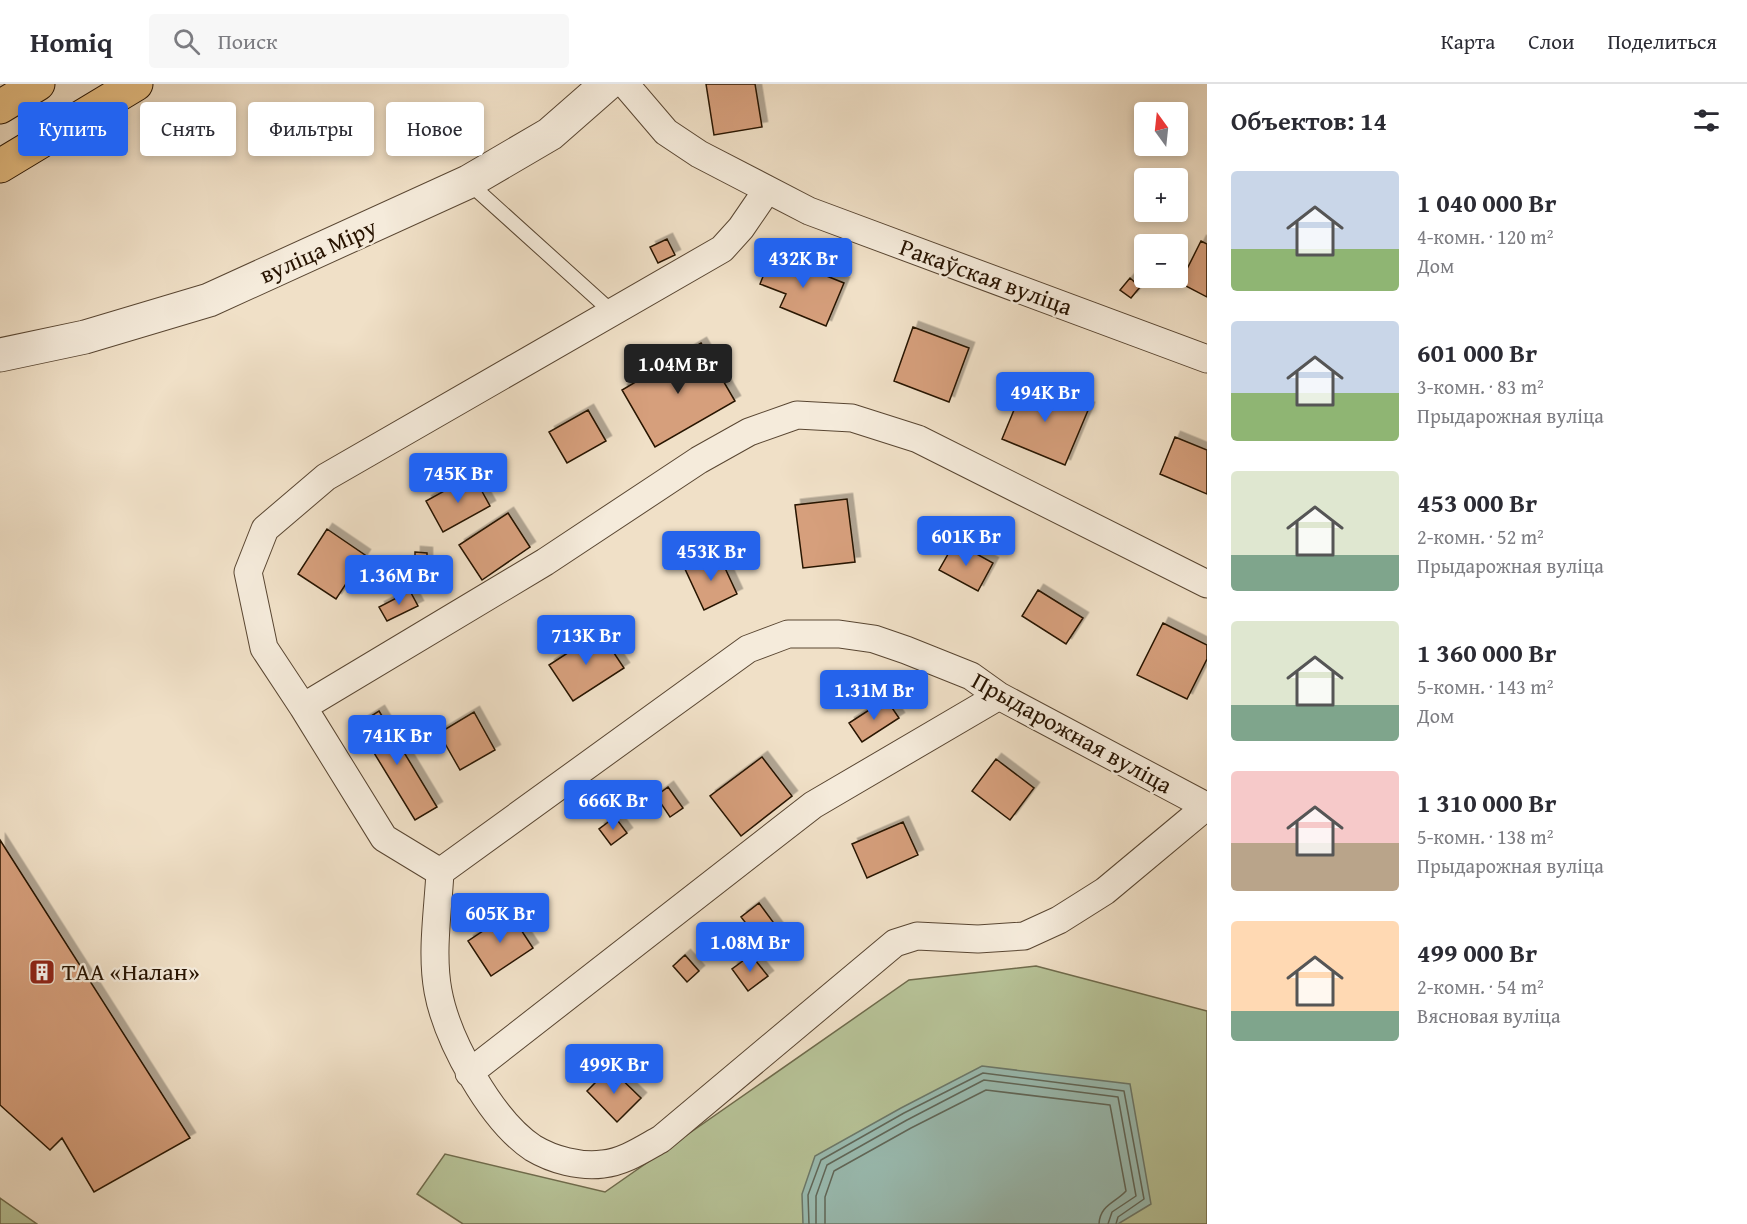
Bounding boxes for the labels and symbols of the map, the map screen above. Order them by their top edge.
north arrow [1134,102,1188,156]
street label: вуліца Міру [254,209,382,292]
street label: Ракаўская вуліца [895,229,1078,324]
pin: 432K Br [748,238,858,289]
pin: 1.04M Br [616,344,740,395]
pin: 494K Br [990,372,1100,423]
pin: 745K Br [403,453,513,504]
pin: 601K Br [911,516,1021,567]
pin: 453K Br [656,531,766,582]
pin: 1.36M Br [337,555,461,606]
pin: 713K Br [531,615,641,666]
street label: Прыдарожная вуліца [966,663,1179,802]
pin: 1.31M Br [812,670,936,721]
pin: 741K Br [342,715,452,766]
pin: 666K Br [558,780,668,831]
pin: 605K Br [445,893,555,944]
pin: 1.08M Br [688,922,812,973]
place label: ТАА «Налан» [62,954,200,989]
building icon: ТАА «Налан» [27,957,57,987]
pin: 499K Br [559,1044,669,1095]

